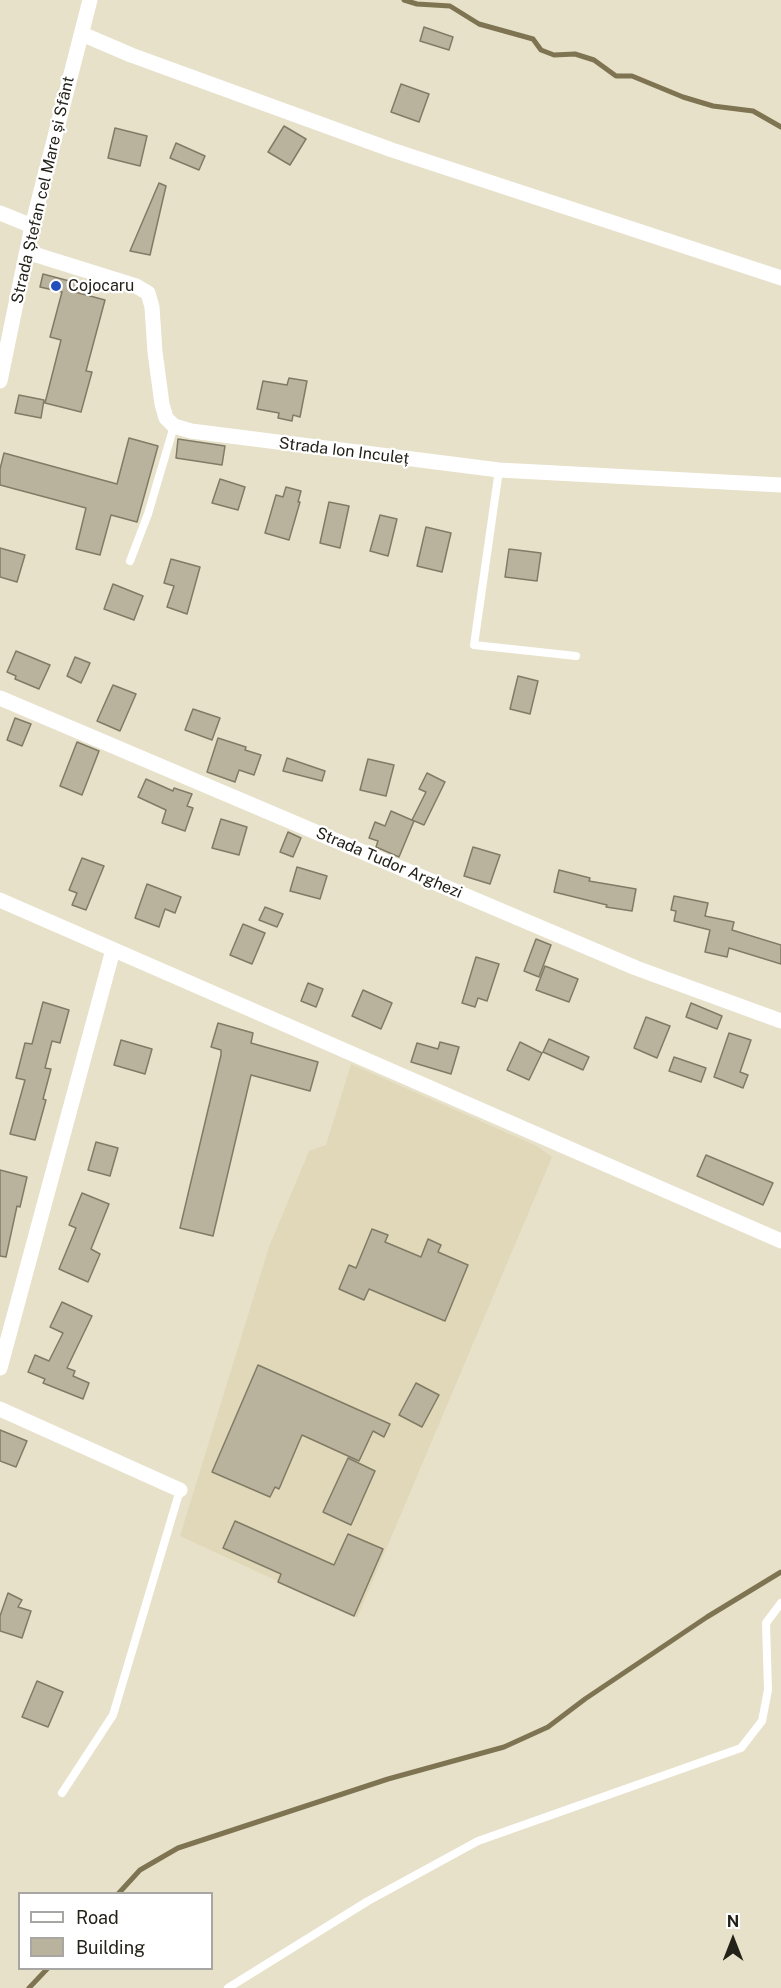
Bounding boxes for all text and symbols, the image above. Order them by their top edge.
street label: Strada Ștefan cel Mare și Sfânt [7,74,79,306]
place label: Cojocaru [68,276,134,296]
marker: Cojocaru [49,279,63,293]
street label: Strada Ion Inculeț [278,433,410,469]
street label: Strada Tudor Arghezi [313,823,465,903]
legend [18,1892,213,1970]
text: Road [76,1907,119,1928]
north arrow [703,1910,763,1970]
text: N [727,1912,739,1931]
text: Building [76,1937,145,1958]

